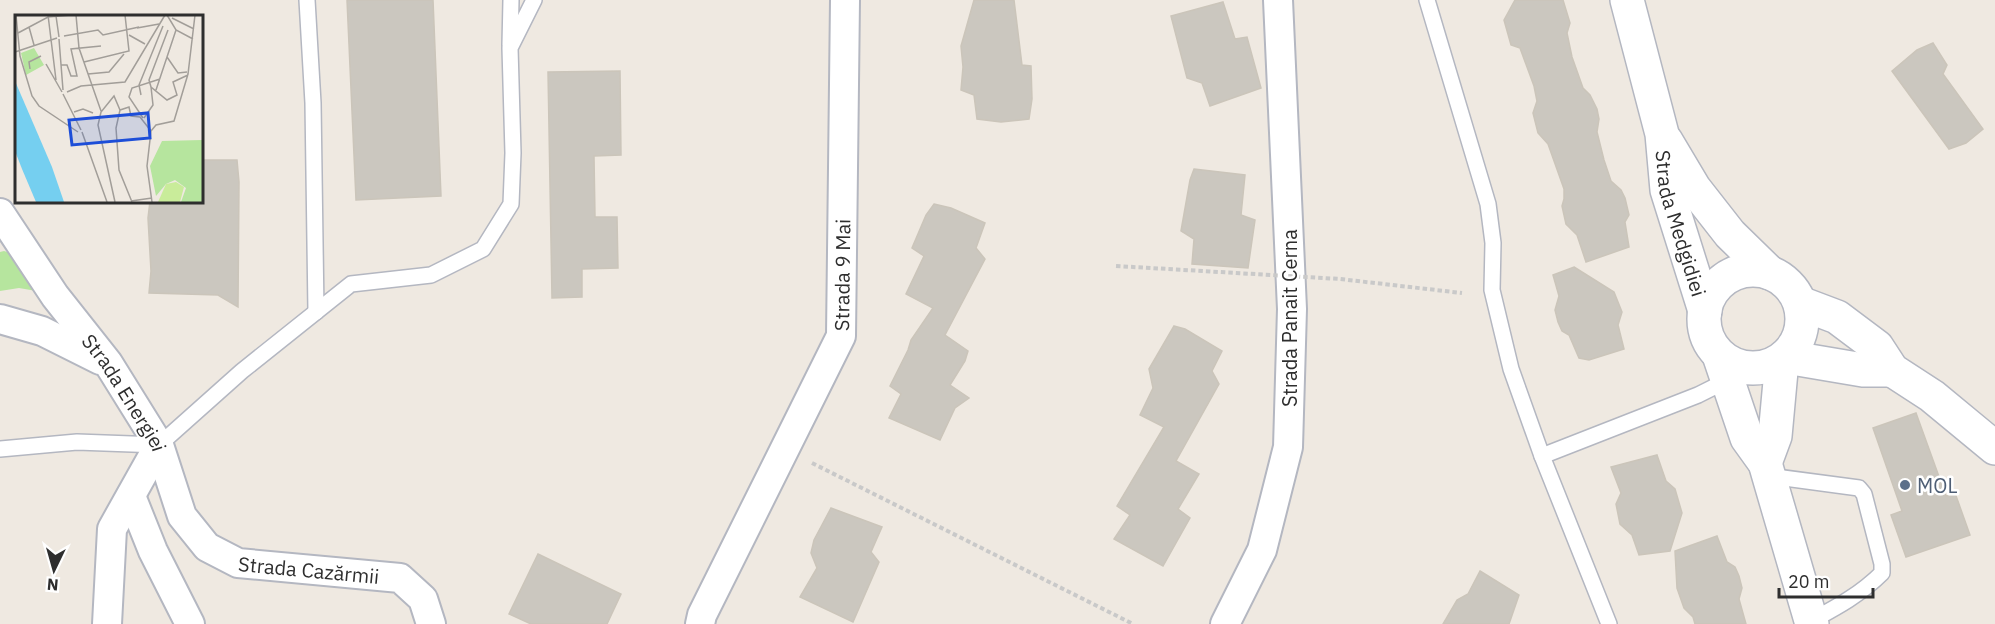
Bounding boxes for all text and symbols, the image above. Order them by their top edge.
inset map [15,15,202,202]
street label: Strada Medgidiei [1650,149,1713,300]
street label: Strada 9 Mai [828,219,856,331]
street label: Strada Panait Cerna [1276,229,1303,407]
street label: Strada Energiei [76,328,174,454]
place label: MOL [1917,472,1957,499]
marker: MOL [1898,478,1912,492]
north arrow [24,540,84,600]
street label: Strada Cazărmii [237,550,381,590]
scale bar [1779,561,1874,599]
text: 20 m [1788,570,1830,593]
text: N [46,574,59,595]

